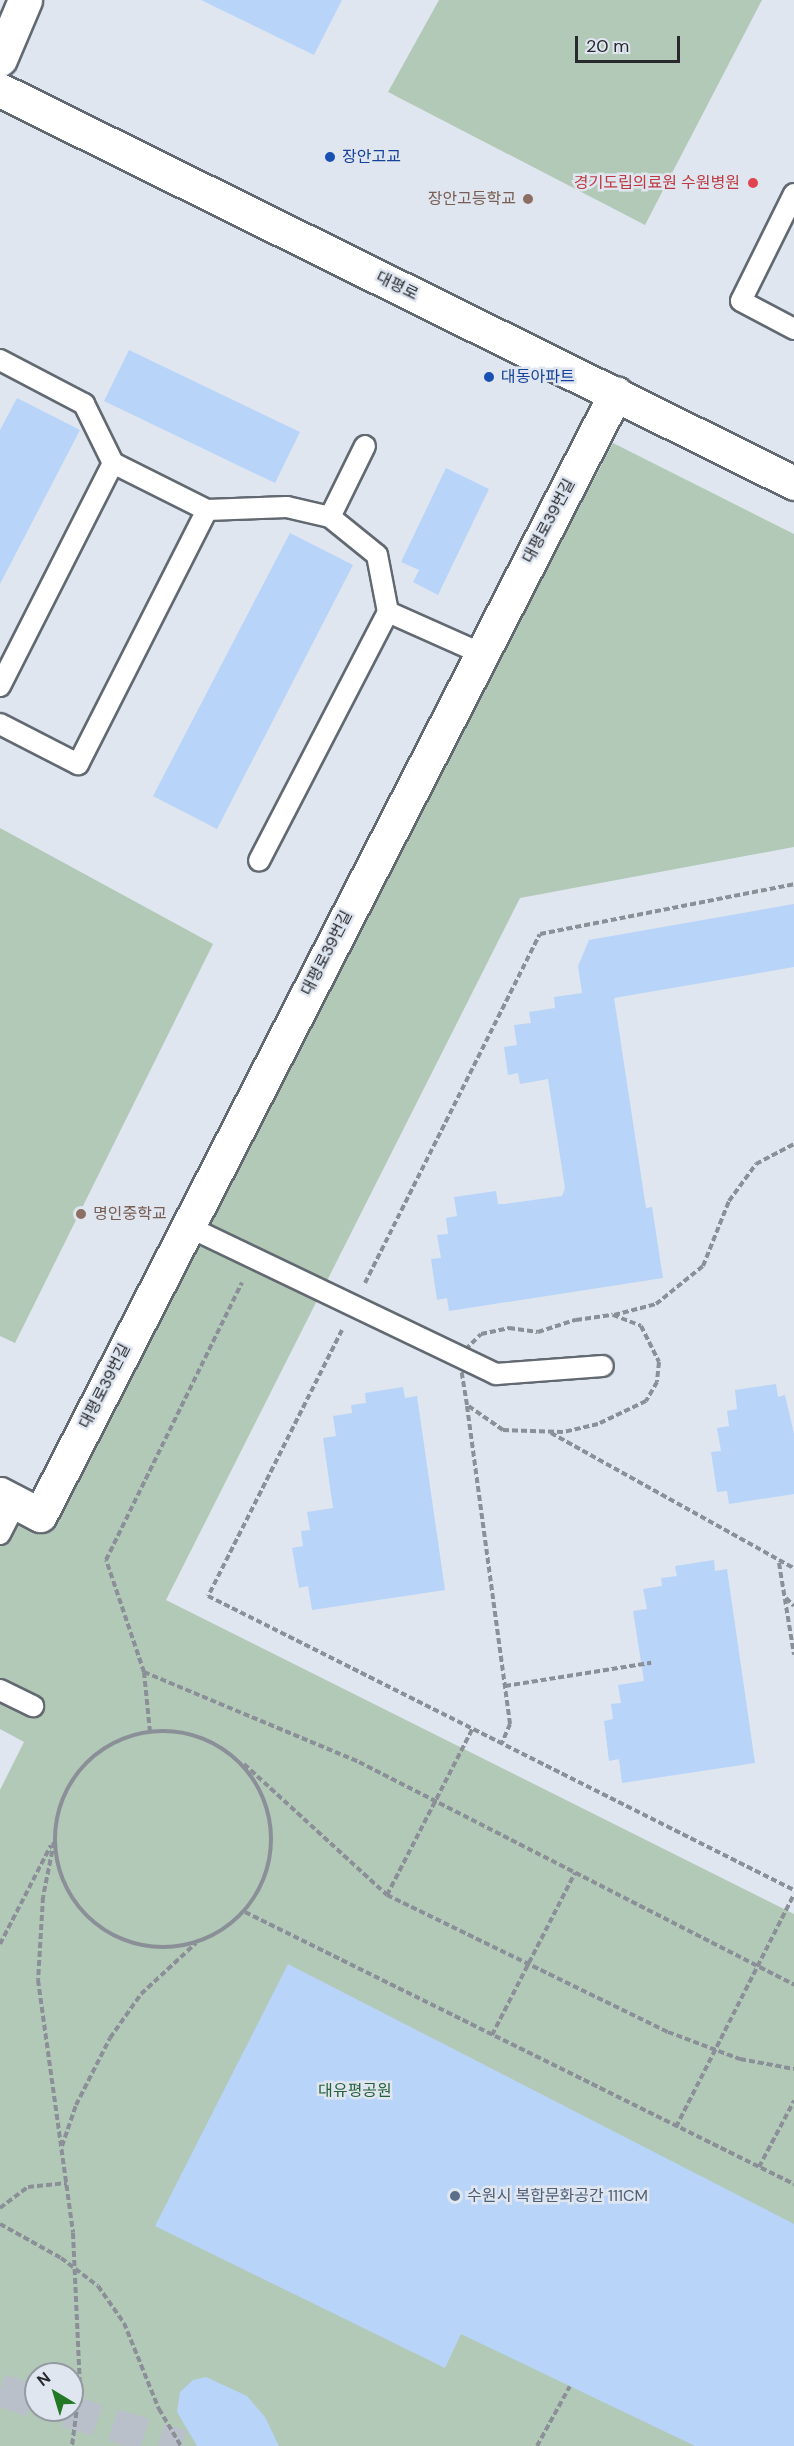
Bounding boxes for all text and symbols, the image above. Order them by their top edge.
scale bar [578,24,683,62]
text: 20 m [586,34,629,58]
place label: 장안고교 [342,147,401,167]
marker: 장안고교 [323,150,337,164]
place label: 경기도립의료원 수원병원 [574,173,740,193]
marker: 경기도립의료원 수원병원 [744,174,762,192]
place label: 장안고등학교 [428,189,516,209]
marker: 장안고등학교 [521,192,535,206]
street label: 대평로 [373,268,421,304]
place label: 대동아파트 [501,367,575,387]
marker: 대동아파트 [482,370,496,384]
street label: 대평로39번길 [519,476,579,566]
street label: 대평로39번길 [297,907,357,999]
place label: 명인중학교 [93,1204,167,1224]
marker: 명인중학교 [74,1207,88,1221]
street label: 대평로39번길 [75,1340,135,1432]
park label: 대유평공원 [318,2081,392,2101]
place label: 수원시 복합문화공간 111CM [467,2186,648,2206]
marker: 수원시 복합문화공간 111CM [448,2189,462,2203]
north arrow [24,2362,84,2422]
text: N [33,2367,55,2391]

